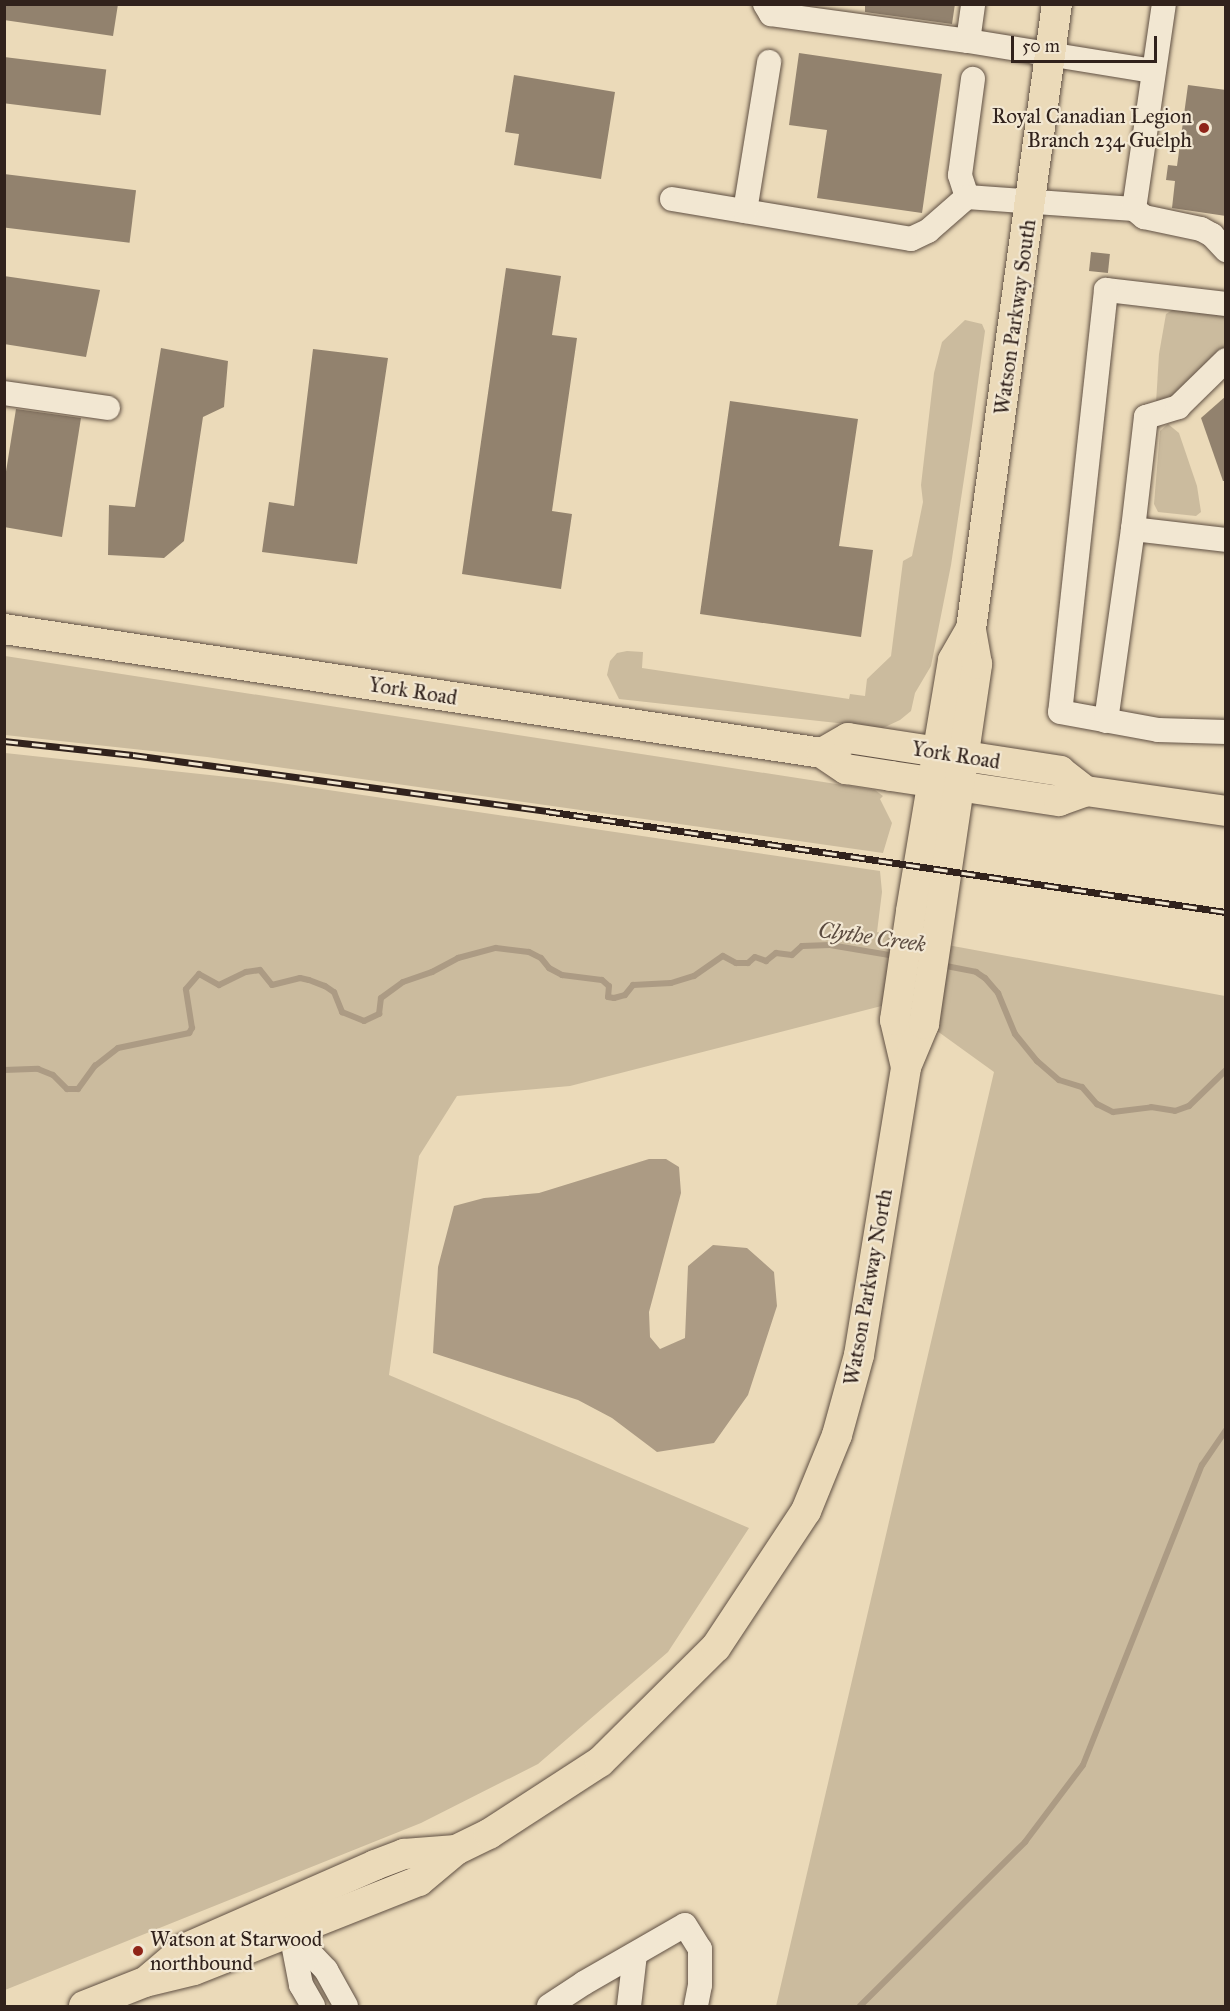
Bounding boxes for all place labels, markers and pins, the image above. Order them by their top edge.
place label: Royal Canadian Legion Branch 234 Guelph [992,103,1192,153]
marker: Royal Canadian Legion Branch 234 Guelph [1197,121,1211,135]
place label: Watson at Starwood northbound [150,1926,322,1976]
marker: Watson at Starwood northbound [131,1944,145,1958]

